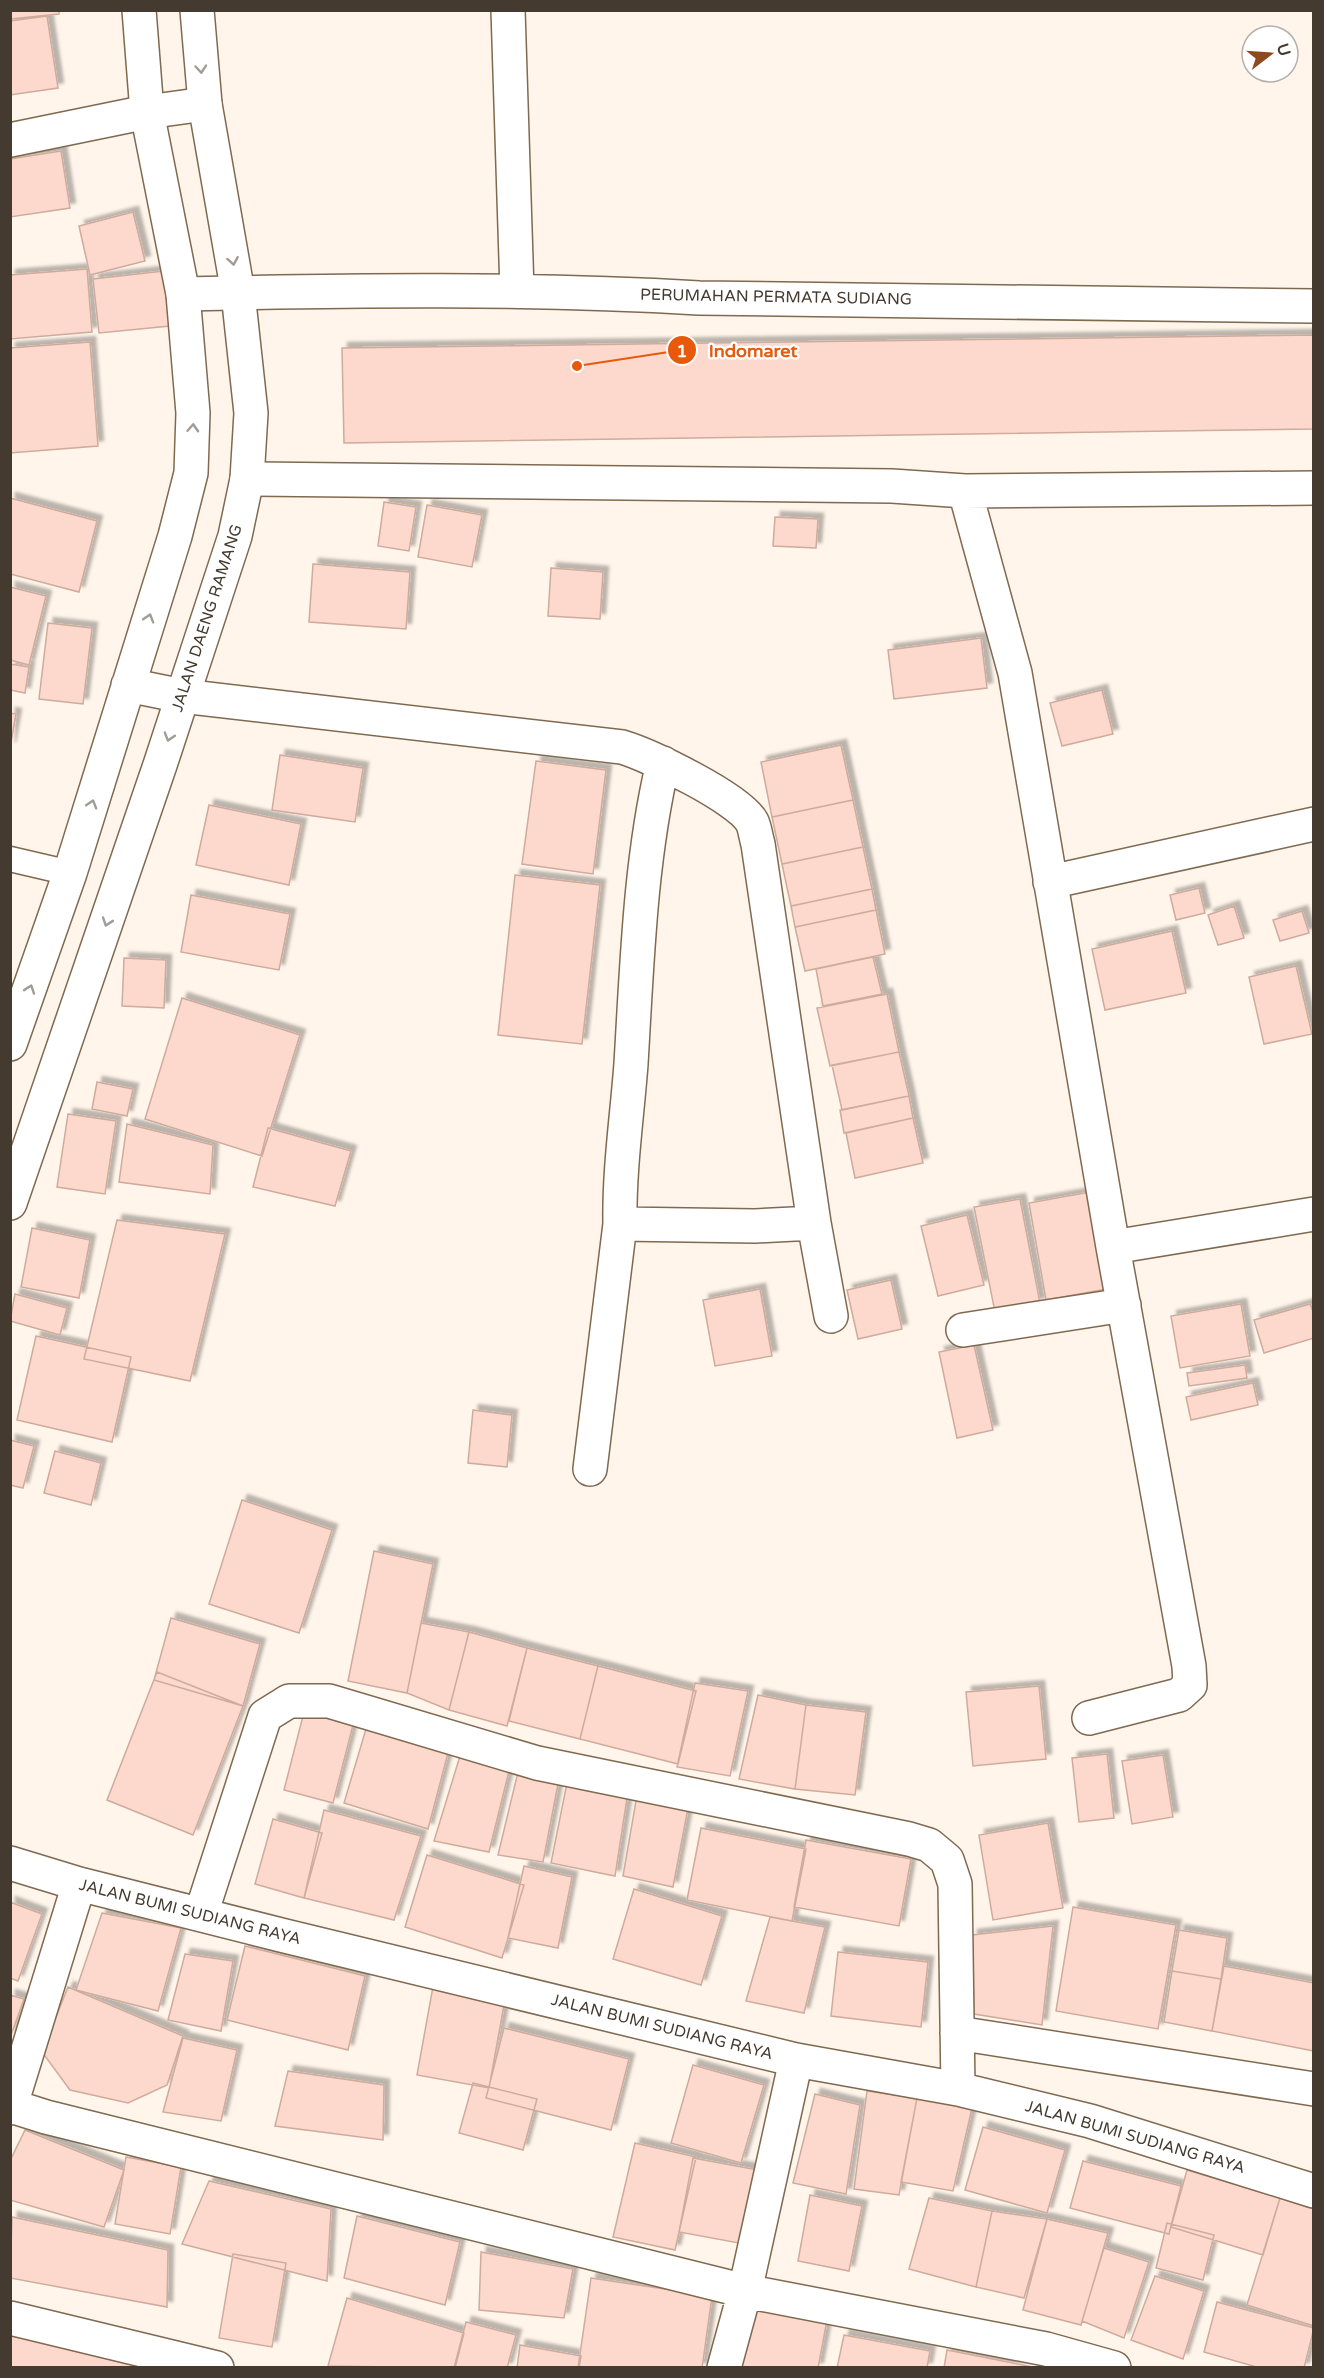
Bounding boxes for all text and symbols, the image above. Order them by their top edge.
north arrow [1240,24,1300,84]
text: U [1272,41,1295,59]
one-way arrow [195,64,208,73]
one-way arrow [226,256,239,266]
street label: PERUMAHAN PERMATA SUDIANG [640,285,912,309]
callout: Indomaret [667,332,810,368]
text: 1 [676,340,688,362]
text: Indomaret [709,340,797,362]
one-way arrow [186,424,199,433]
street label: JALAN DAENG RAMANG [167,522,247,714]
one-way arrow [142,613,154,624]
one-way arrow [163,731,176,742]
one-way arrow [84,799,97,810]
one-way arrow [101,916,114,927]
one-way arrow [22,984,35,995]
street label: JALAN BUMI SUDIANG RAYA [77,1875,303,1949]
street label: JALAN BUMI SUDIANG RAYA [549,1990,775,2064]
street label: JALAN BUMI SUDIANG RAYA [1023,2096,1247,2178]

